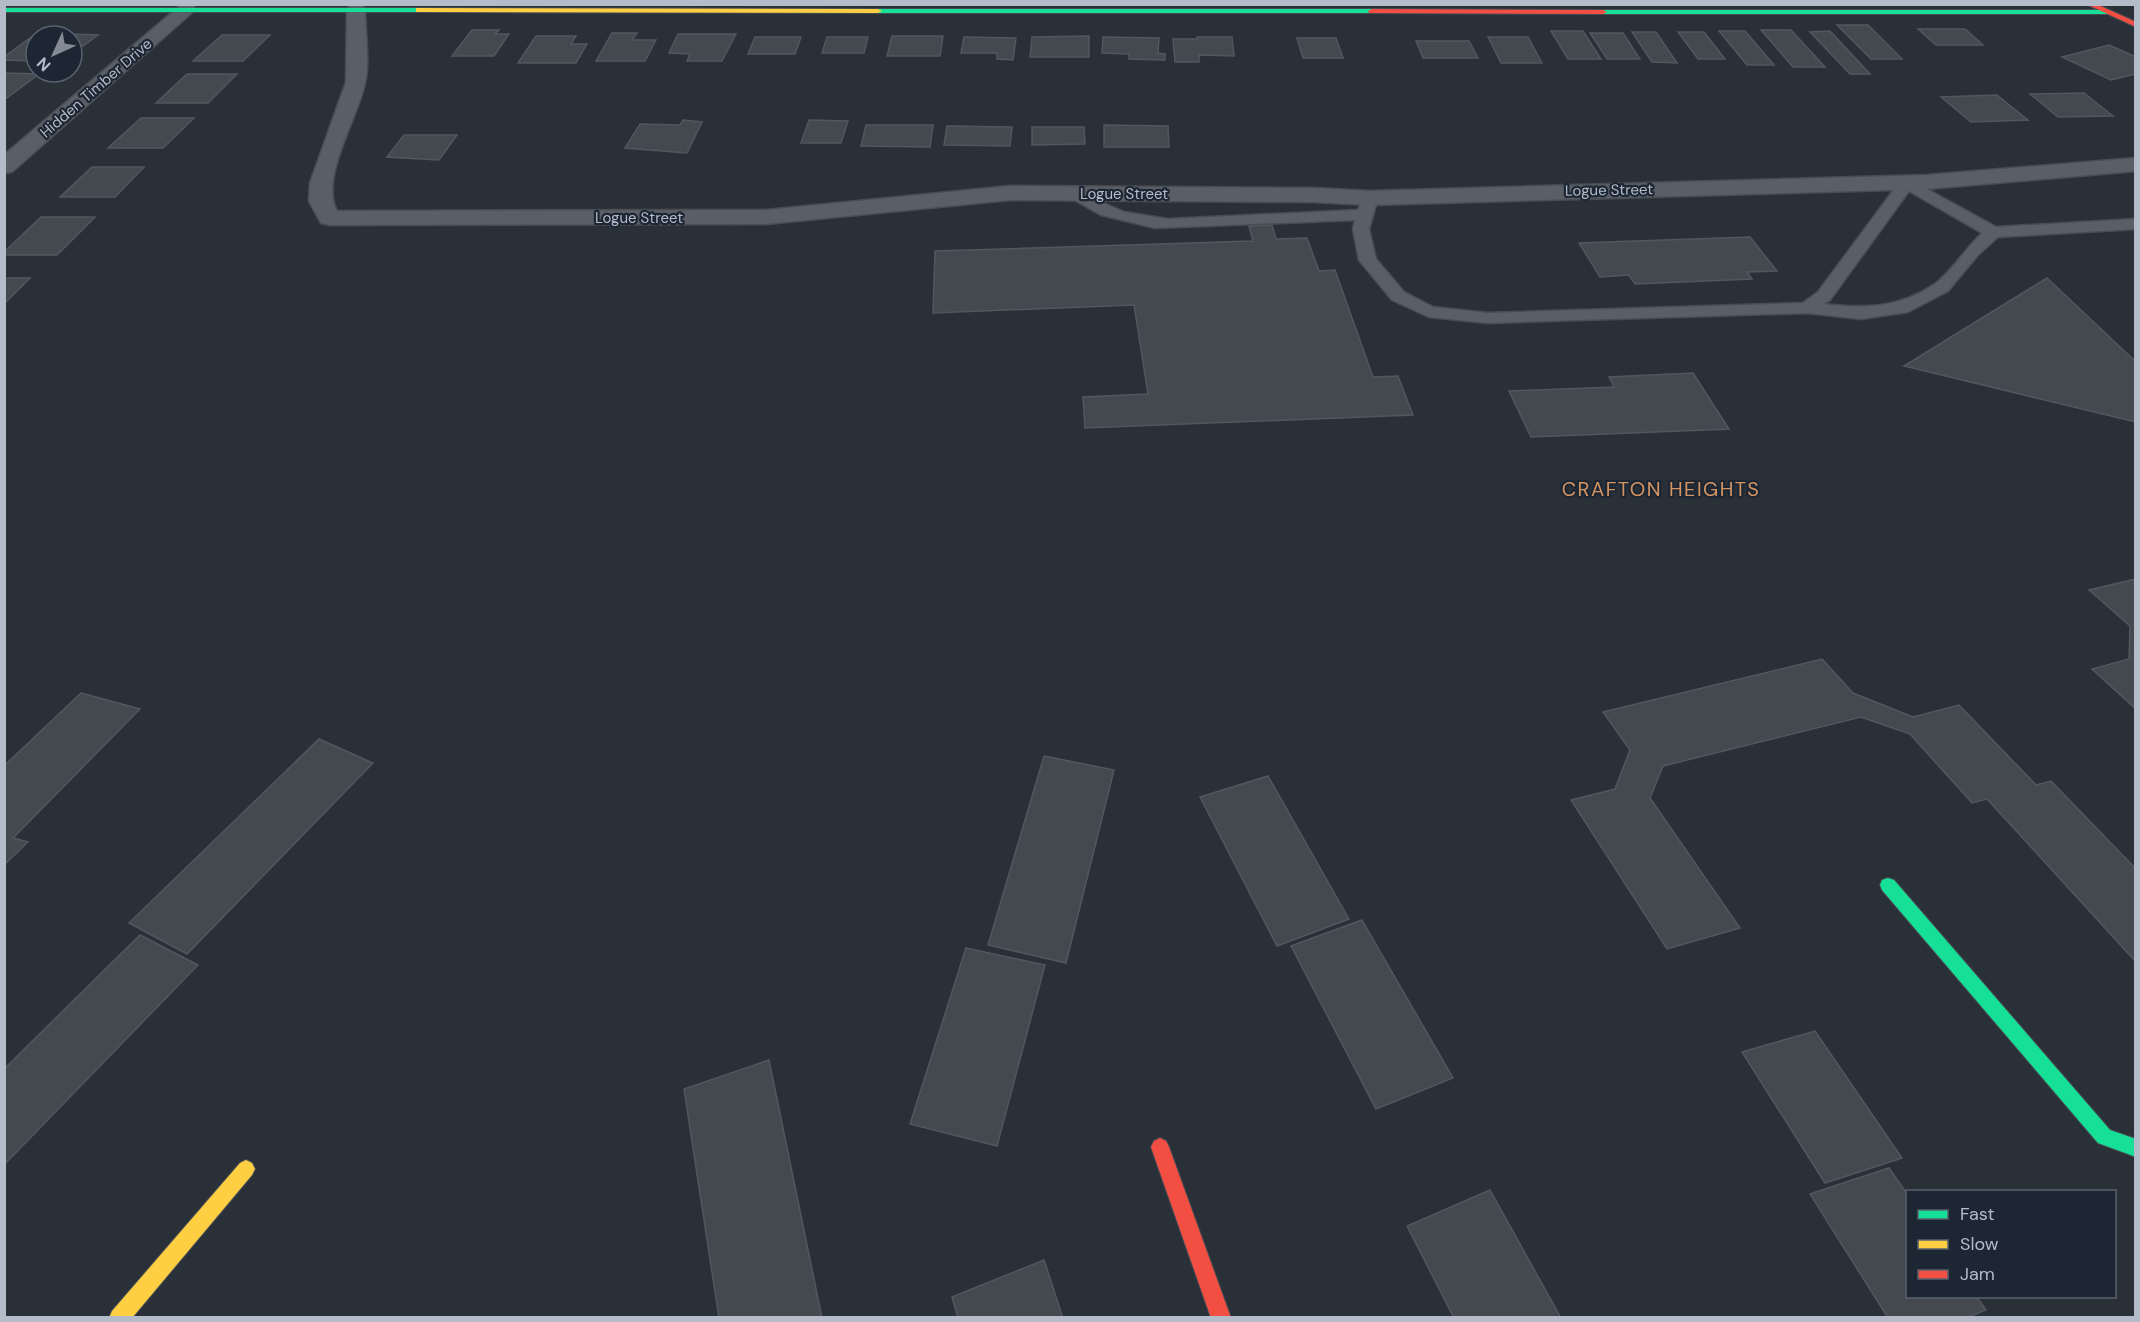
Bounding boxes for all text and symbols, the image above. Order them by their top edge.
north arrow [24,24,84,84]
street label: Hidden Timber Drive [36,34,156,142]
text: N [32,53,55,76]
street label: Logue Street [1565,179,1653,201]
street label: Logue Street [1080,184,1168,204]
street label: Logue Street [595,208,683,228]
district label: CRAFTON HEIGHTS [1562,476,1760,502]
legend [1906,1190,2116,1298]
text: Fast [1960,1202,1995,1226]
text: Slow [1960,1232,1999,1256]
text: Jam [1960,1262,1995,1286]

